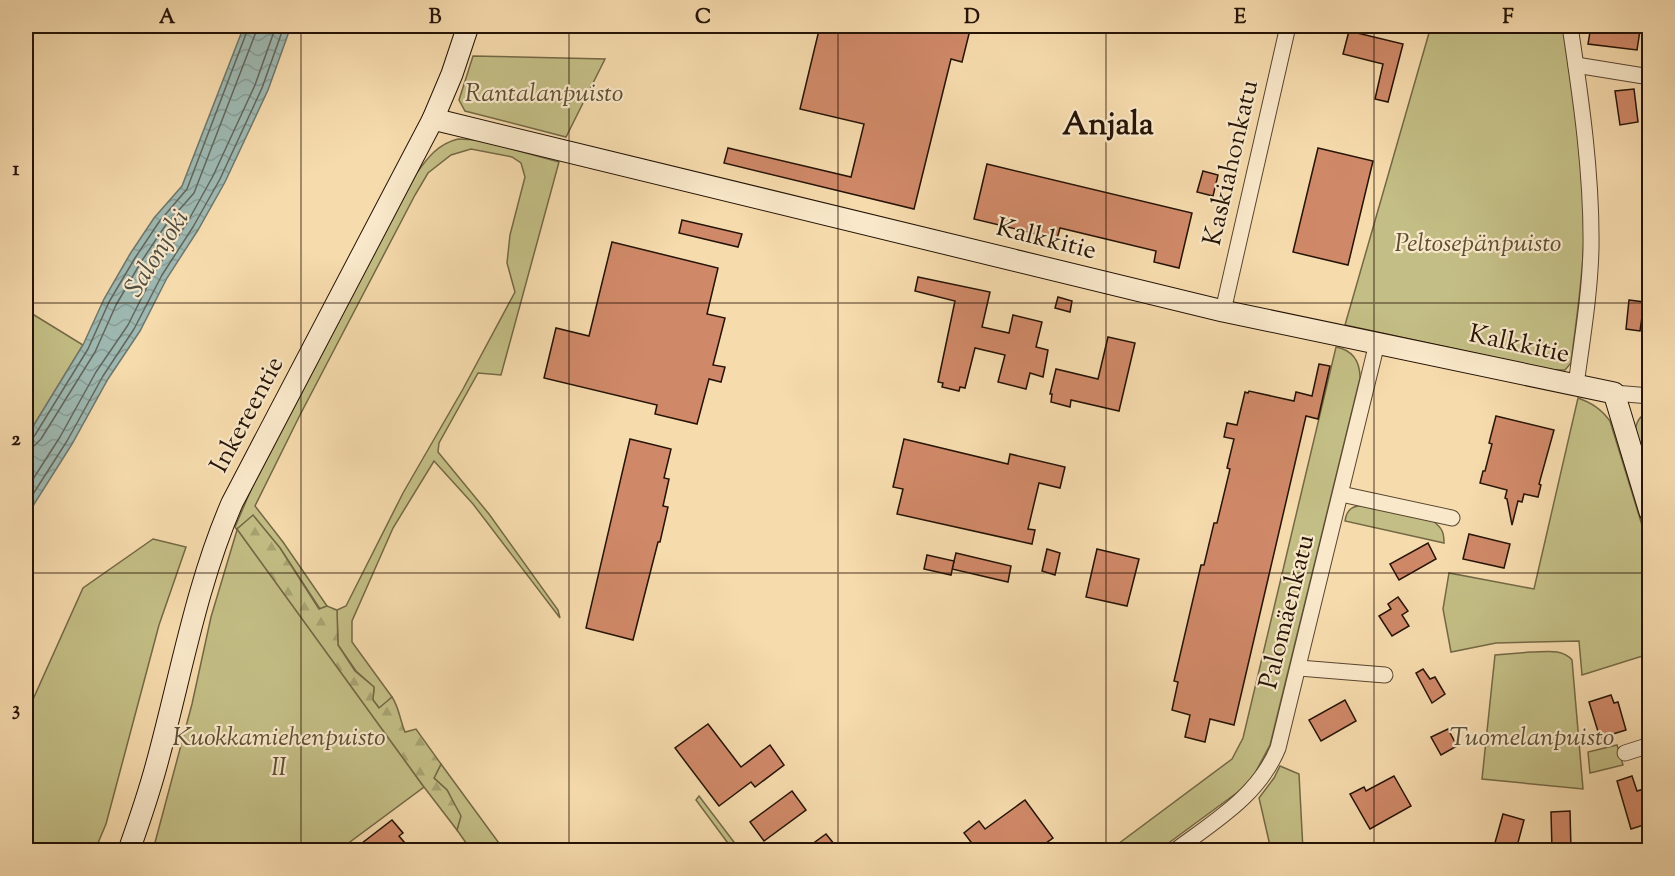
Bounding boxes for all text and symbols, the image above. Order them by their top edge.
text: A [159,4,176,33]
text: B [429,4,442,33]
text: C [695,4,711,33]
text: D [964,4,980,33]
text: E [1234,4,1247,33]
text: F [1502,4,1514,33]
park label: Rantalanpuisto [465,76,623,113]
street label: Kaskiahonkatu [1195,77,1269,249]
district label: Anjala [1062,103,1154,149]
text: 1 [13,156,20,185]
water label: Salonjoki [116,203,200,305]
street label: Kalkkitie [992,210,1100,270]
park label: Peltosepänpuisto [1395,226,1561,263]
street label: Kalkkitie [1465,316,1573,374]
street label: Inkereentie [202,350,294,480]
text: 2 [11,426,21,455]
street label: Palomäenkatu [1251,531,1325,693]
text: 3 [12,696,20,725]
park label: Kuokkamiehenpuisto II [172,720,386,787]
park label: Tuomelanpuisto [1450,720,1614,757]

